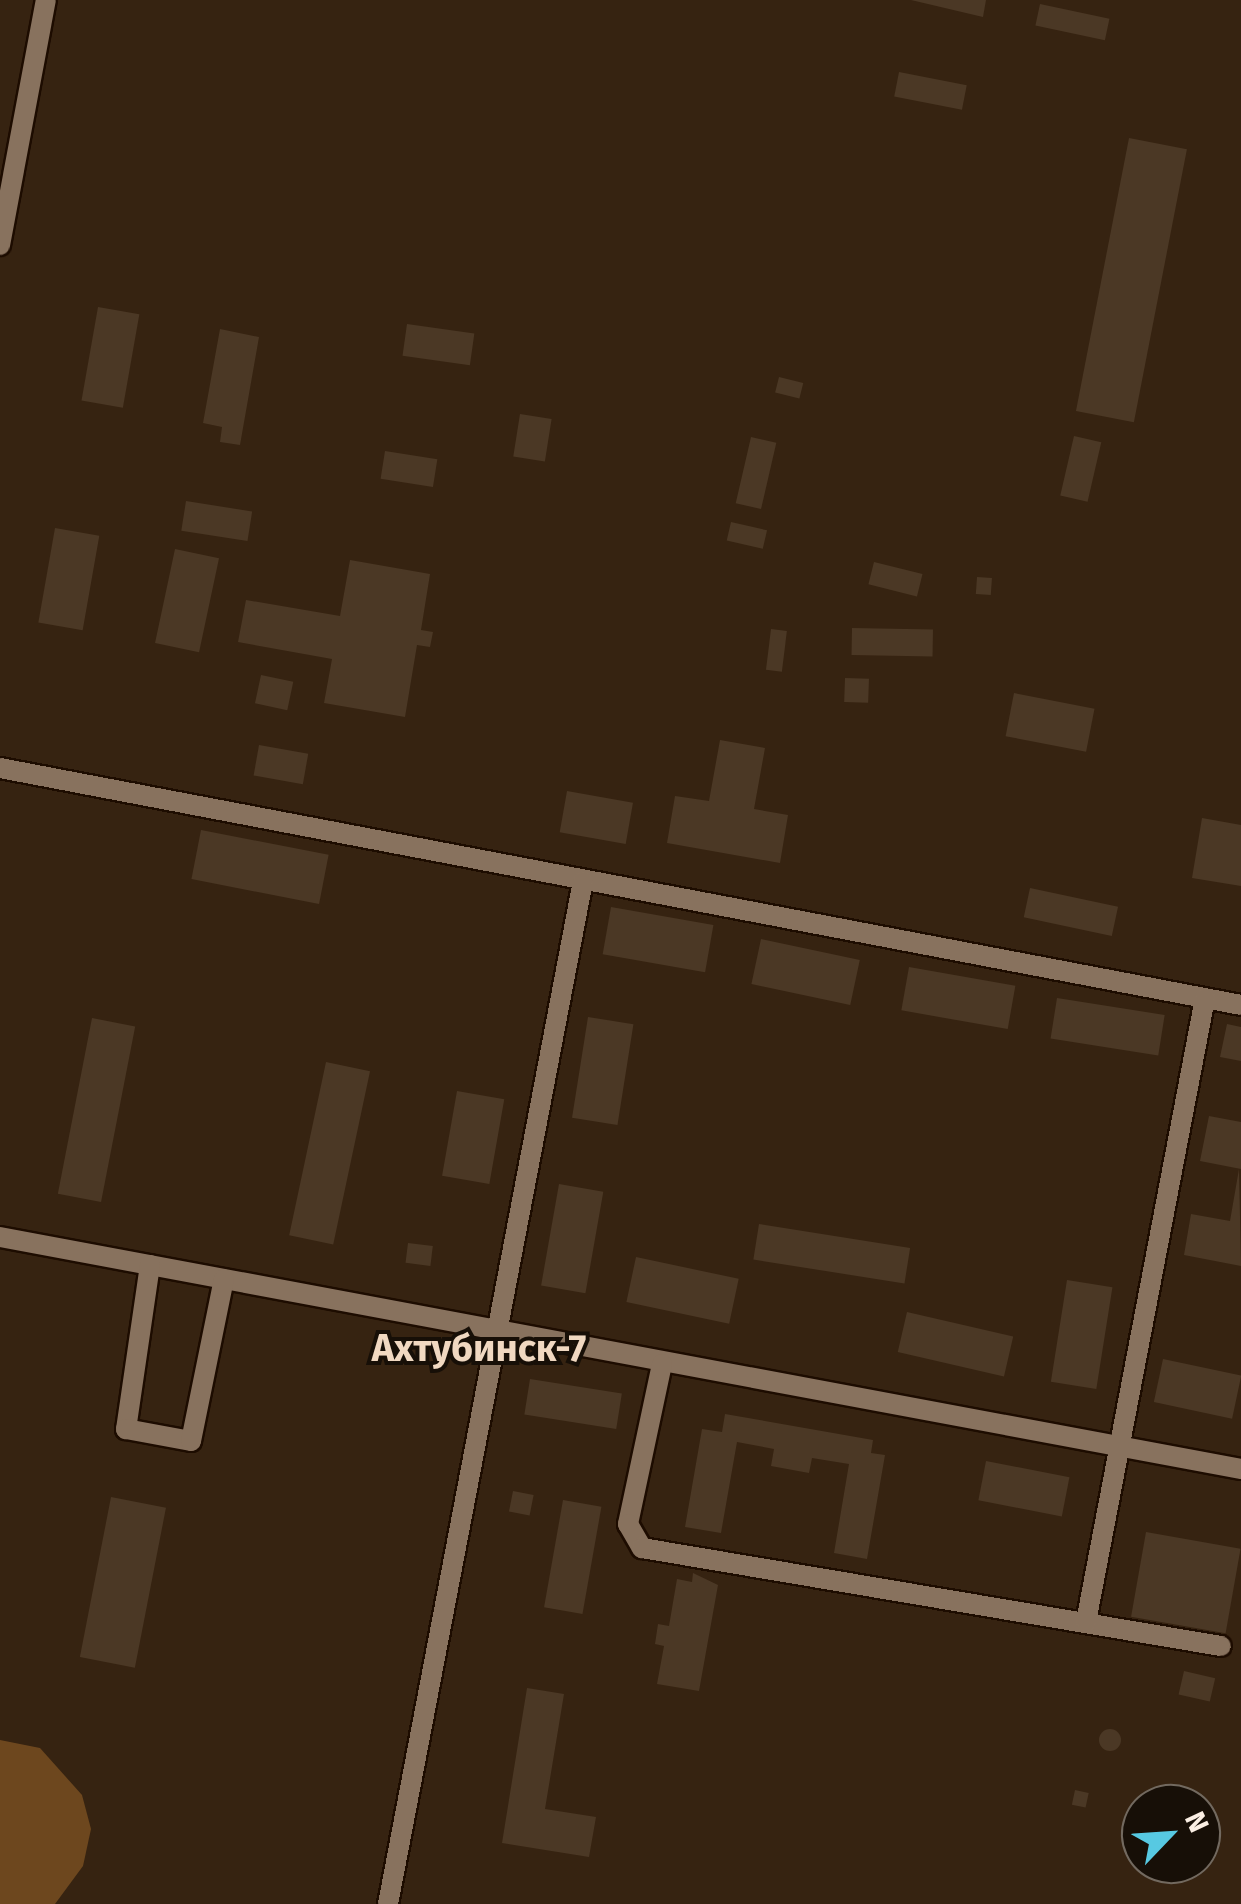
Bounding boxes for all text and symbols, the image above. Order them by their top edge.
district label: Ахтубинск-7 [372,1326,586,1372]
north arrow [1121,1784,1221,1884]
text: N [1178,1807,1216,1837]

